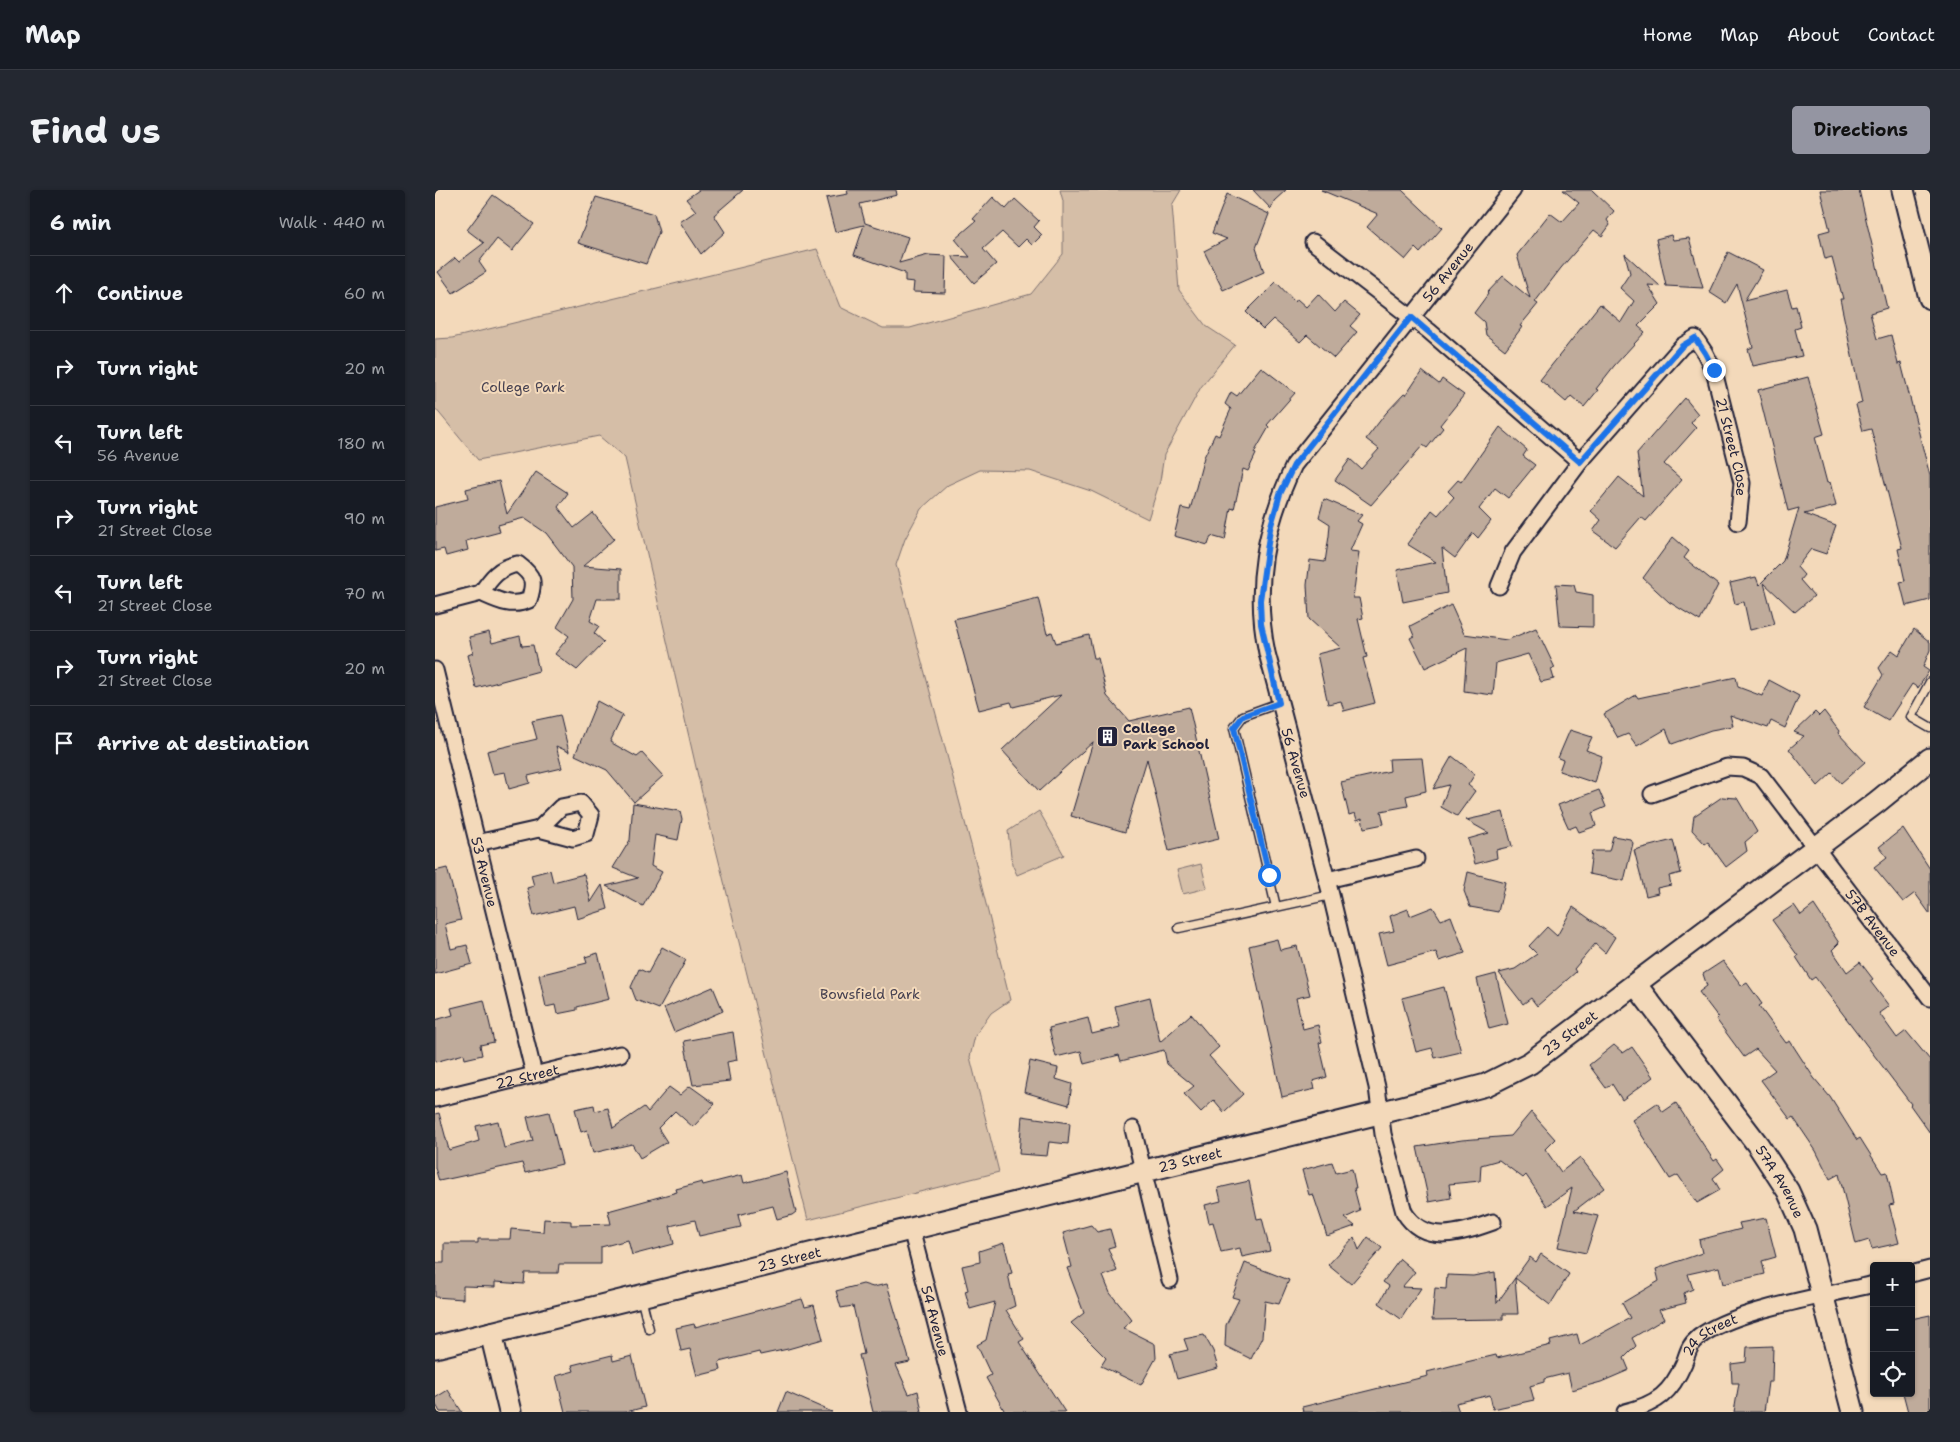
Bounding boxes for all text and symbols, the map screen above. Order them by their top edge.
text: Map [25,19,81,51]
text: Home [1643,23,1692,47]
text: Map [1720,23,1759,47]
text: About [1787,23,1840,47]
text: Contact [1868,23,1935,47]
button: Directions [1792,106,1930,154]
text: Find us [30,107,161,154]
text: 6 min [50,209,111,237]
text: Walk · 440 m [279,212,385,233]
street label: 56 Avenue [1418,238,1477,306]
icon: ahead [50,279,78,307]
text: Continue [97,281,183,306]
text: 60 m [344,283,385,304]
icon: right [50,354,78,382]
text: Turn right [97,356,198,381]
text: 20 m [344,358,385,379]
route end [1703,359,1726,382]
park label: College Park [481,378,565,396]
street label: 21 Street Close [1712,396,1751,497]
text: Turn left [97,420,183,445]
icon: left [50,429,78,457]
text: 180 m [337,433,385,454]
text: 56 Avenue [97,445,180,466]
text: Turn right [97,495,198,520]
icon: right [50,504,78,532]
text: 90 m [344,508,385,529]
text: 21 Street Close [97,520,213,541]
text: Turn left [97,570,183,595]
icon: left [50,579,78,607]
text: 70 m [344,583,385,604]
text: 21 Street Close [97,595,213,616]
text: Turn right [97,645,198,670]
icon: right [50,654,78,682]
text: 20 m [344,658,385,679]
text: 21 Street Close [97,670,213,691]
place label: College Park School [1123,719,1209,753]
building icon: College Park School [1095,724,1119,748]
street label: 56 Avenue [1277,726,1315,800]
icon: arrive [50,729,78,757]
text: Arrive at destination [97,731,309,756]
street label: 53 Avenue [467,835,502,909]
route start [1258,864,1281,887]
street label: 57B Avenue [1841,886,1904,960]
park label: Bowsfield Park [820,985,920,1003]
street label: 23 Street [1538,1006,1601,1060]
street label: 22 Street [494,1060,561,1093]
street label: 57A Avenue [1752,1142,1808,1221]
street label: 23 Street [1156,1143,1224,1176]
street label: 23 Street [756,1243,823,1276]
map controls [1870,1262,1915,1397]
button: + [1870,1262,1915,1307]
street label: 54 Avenue [917,1284,953,1358]
button: − [1870,1307,1915,1352]
street label: 24 Street [1678,1310,1740,1359]
button: locate [1870,1352,1915,1397]

